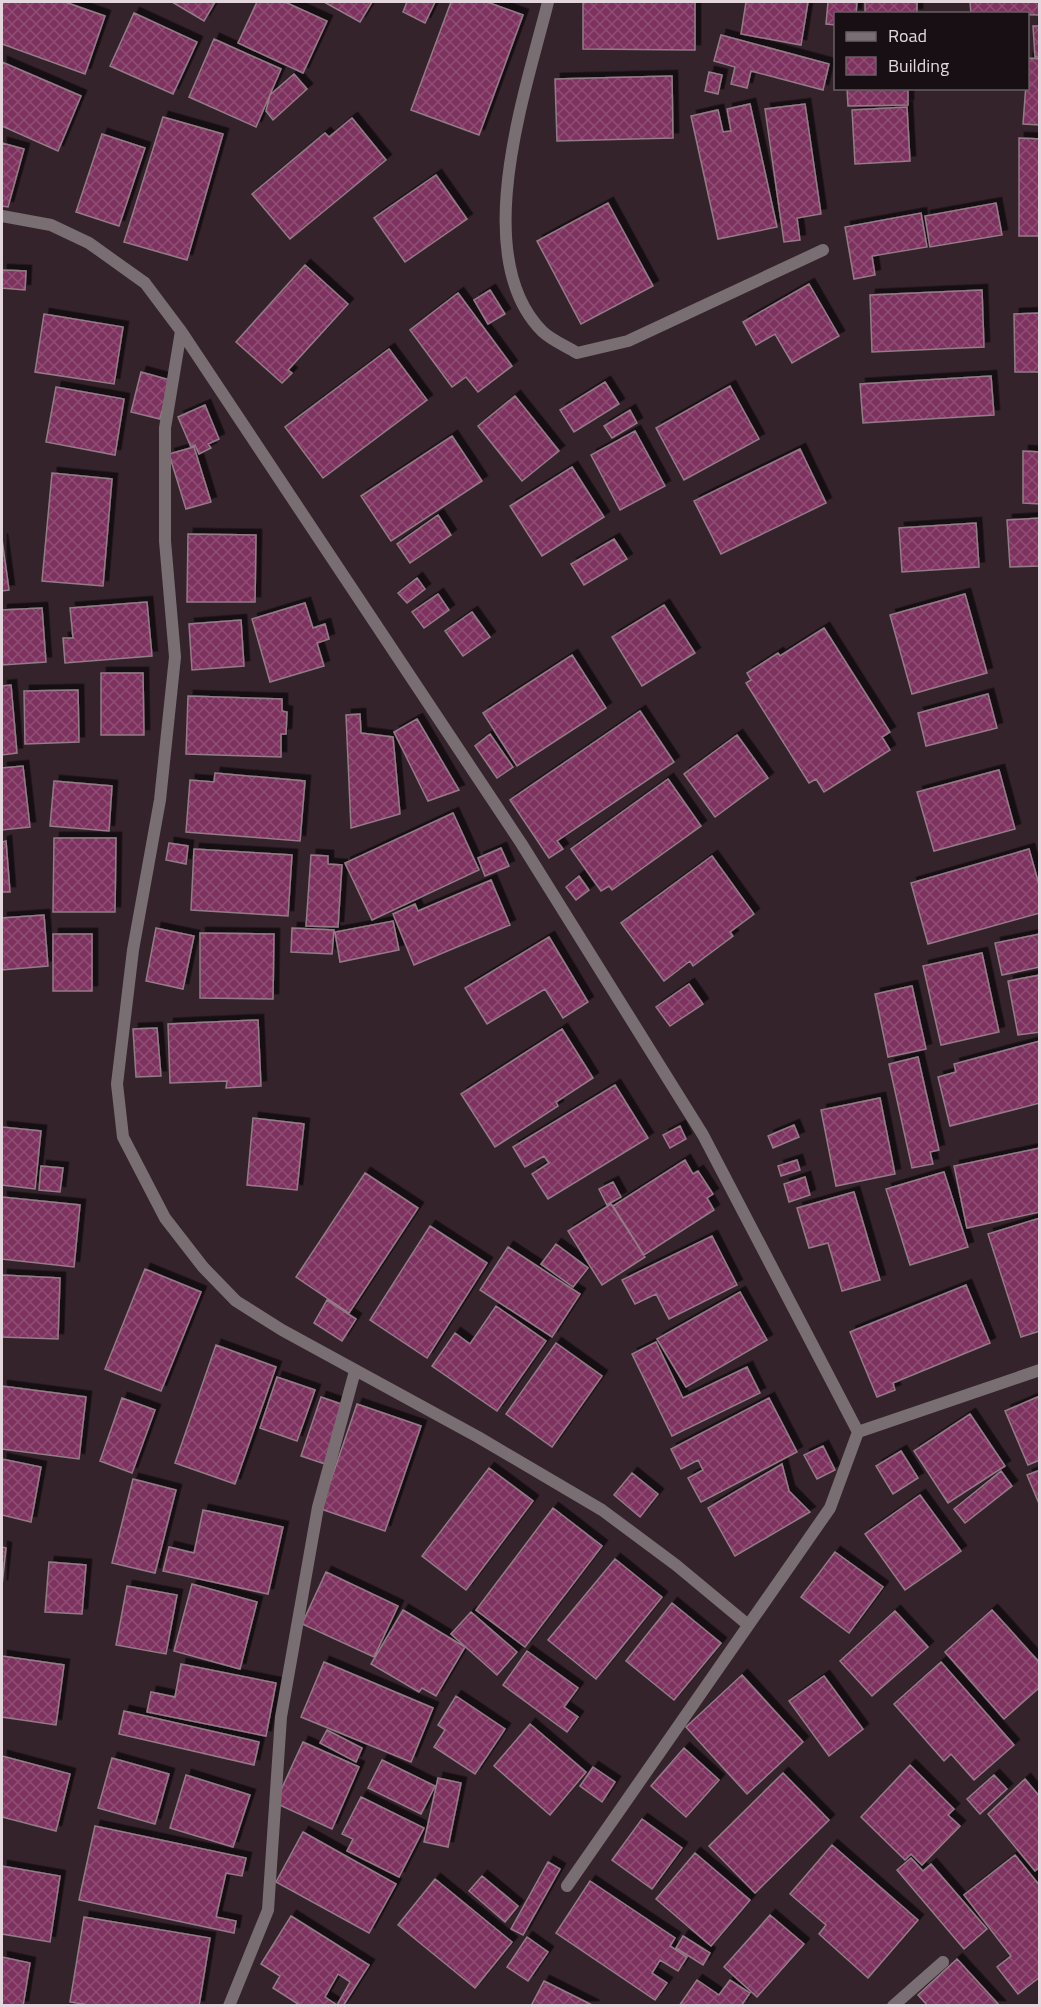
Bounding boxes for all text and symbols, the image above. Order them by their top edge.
legend [834,12,1029,90]
text: Road [888,22,927,49]
text: Building [888,52,949,79]

